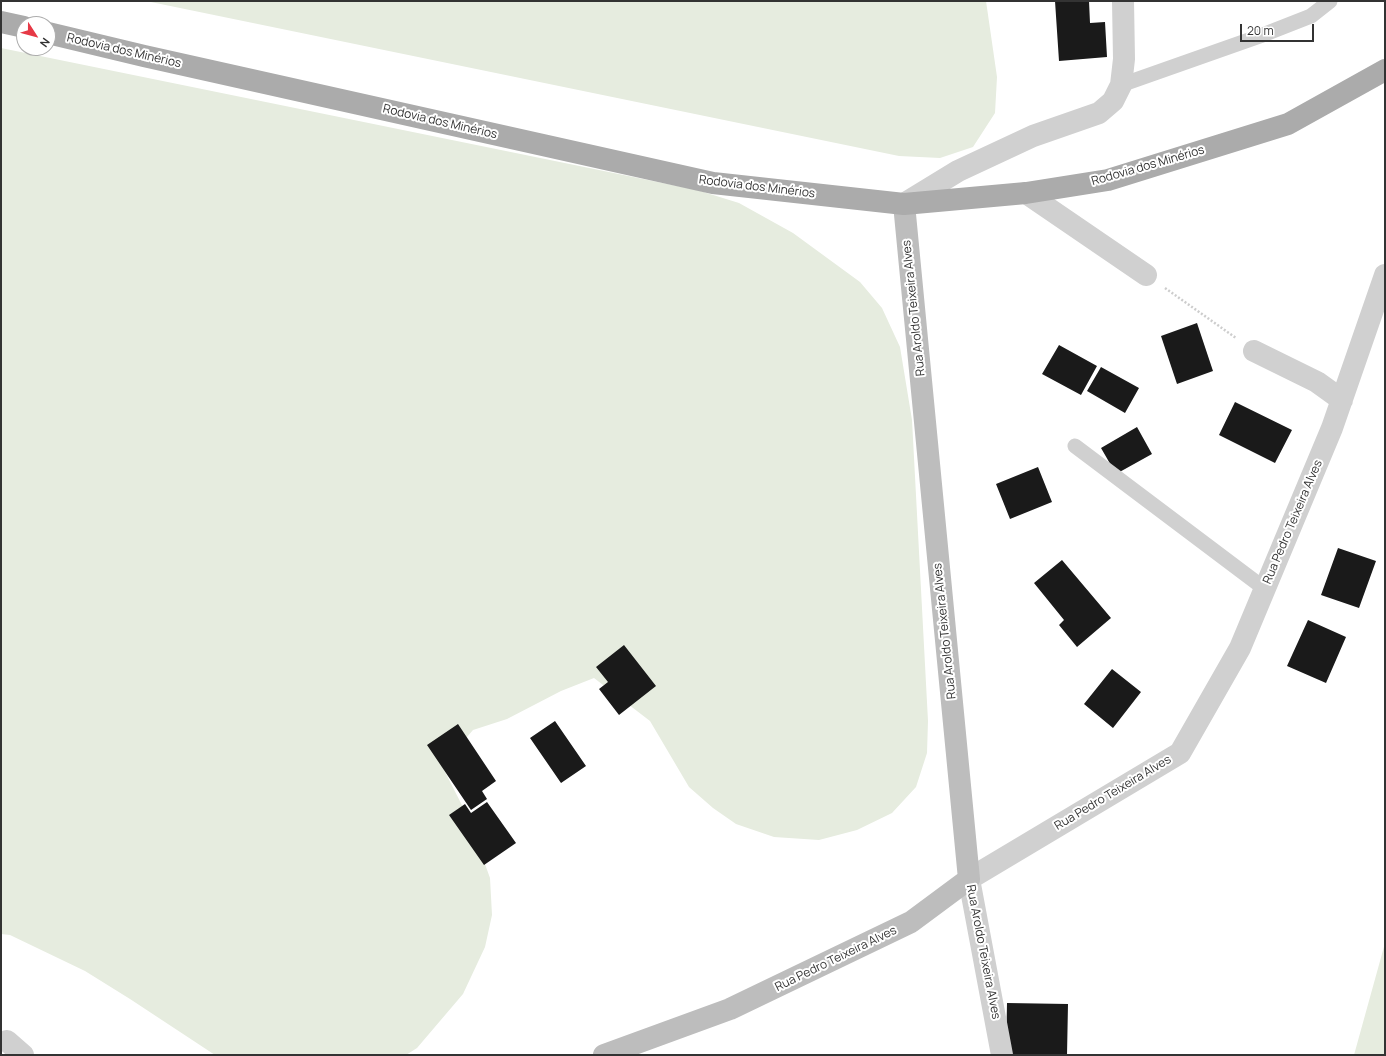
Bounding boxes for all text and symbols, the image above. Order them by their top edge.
north arrow [16,16,56,56]
scale bar [1242,16,1316,42]
text: 20 m [1247,22,1274,39]
street label: Rodovia dos Minérios [65,31,183,71]
text: N [37,35,54,50]
street label: Rodovia dos Minérios [381,102,499,142]
street label: Rodovia dos Minérios [1090,143,1206,189]
street label: Rodovia dos Minérios [698,173,816,201]
street label: Rua Aroldo Teixeira Alves [900,239,928,377]
street label: Rua Pedro Teixeira Alves [1260,458,1326,586]
street label: Rua Aroldo Teixeira Alves [931,562,959,700]
street label: Rua Pedro Teixeira Alves [1052,752,1174,834]
street label: Rua Aroldo Teixeira Alves [963,884,1003,1020]
street label: Rua Pedro Teixeira Alves [773,923,899,995]

